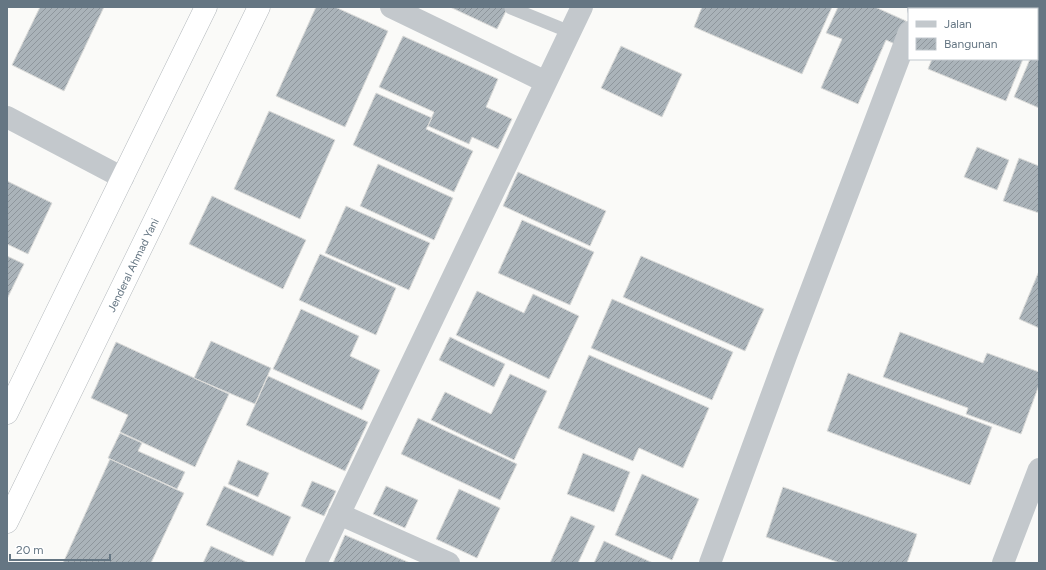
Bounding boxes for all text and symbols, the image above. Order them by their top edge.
legend [908,8,1038,60]
text: Jalan [944,17,972,31]
text: Bangunan [944,37,998,51]
street label: Jenderal Ahmad Yani [105,216,162,314]
scale bar [10,536,110,562]
text: 20 m [16,543,44,557]

